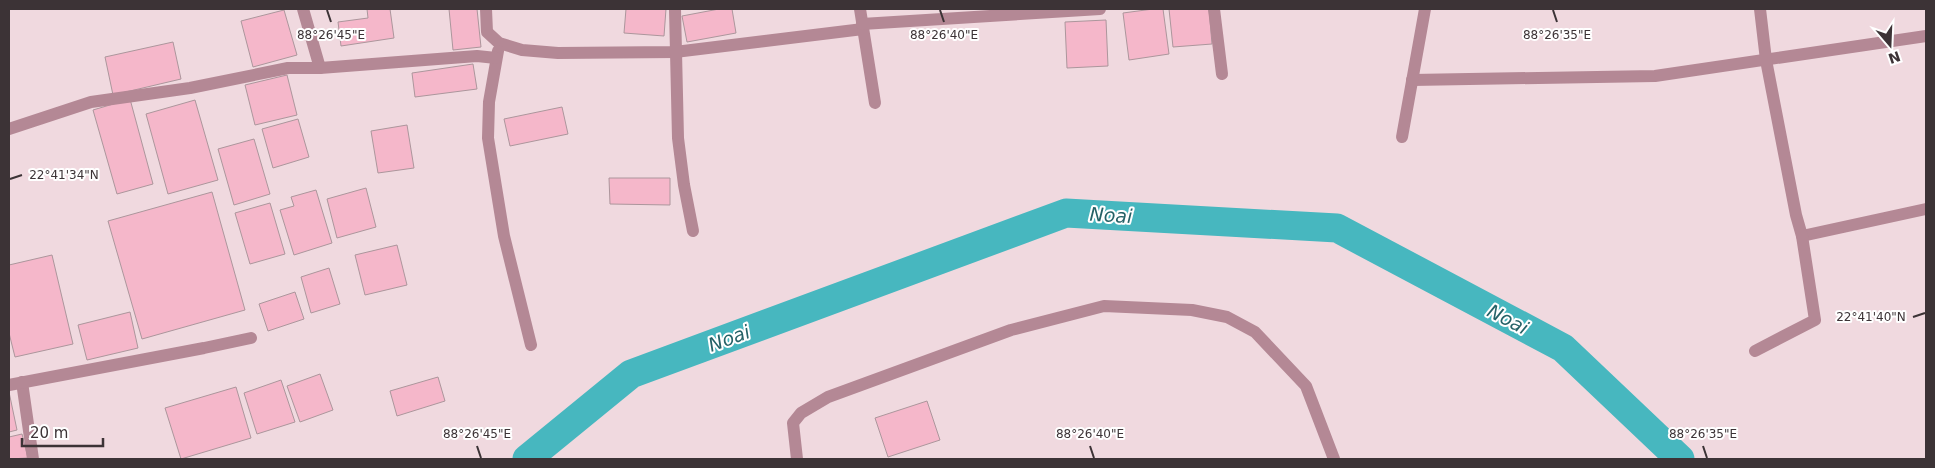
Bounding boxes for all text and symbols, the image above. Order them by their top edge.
north arrow [1865,20,1915,70]
text: 88°26'45"E [297,28,365,42]
text: 88°26'40"E [910,28,978,42]
text: 88°26'35"E [1523,28,1591,42]
text: N [1886,48,1902,67]
text: 22°41'34"N [29,168,99,182]
water label: Noai [1089,203,1134,227]
water label: Noai [1484,299,1533,339]
text: 22°41'40"N [1836,310,1906,324]
water label: Noai [705,320,754,356]
scale bar [22,416,104,448]
text: 20 m [30,424,68,442]
text: 88°26'45"E [443,427,511,441]
text: 88°26'40"E [1056,427,1124,441]
text: 88°26'35"E [1669,427,1737,441]

